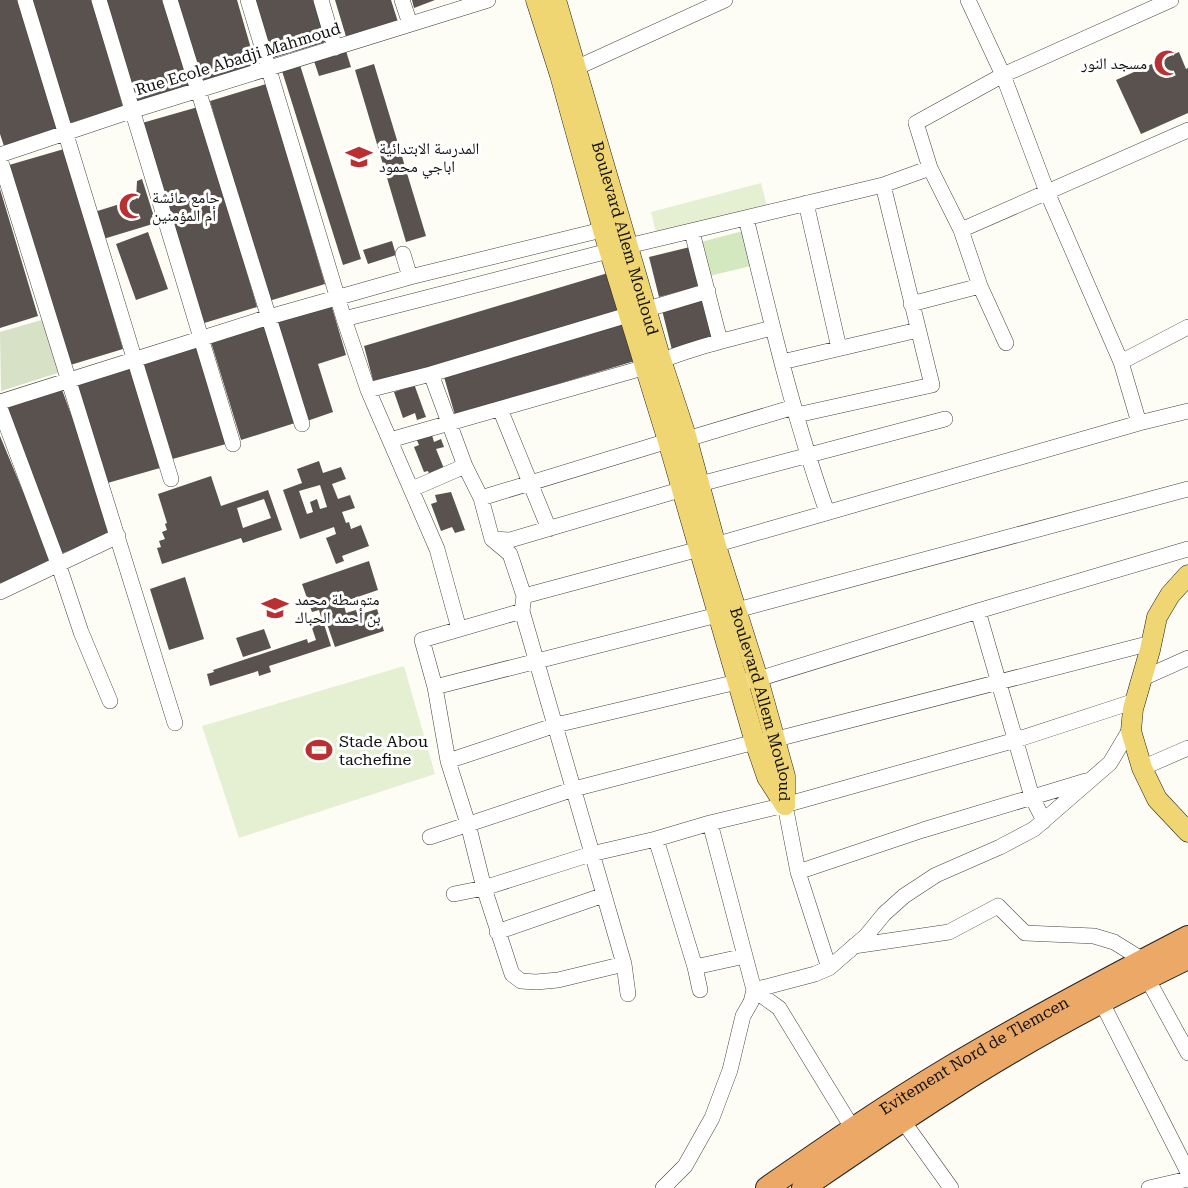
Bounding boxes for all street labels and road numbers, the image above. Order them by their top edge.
street label: Rue Ecole Abadji Mahmoud [133,19,343,99]
street label: Boulevard Allem Mouloud [588,139,663,337]
street label: Boulevard Allem Mouloud [726,604,795,801]
street label: Evitement Nord de Tlemcen [876,992,1072,1118]

